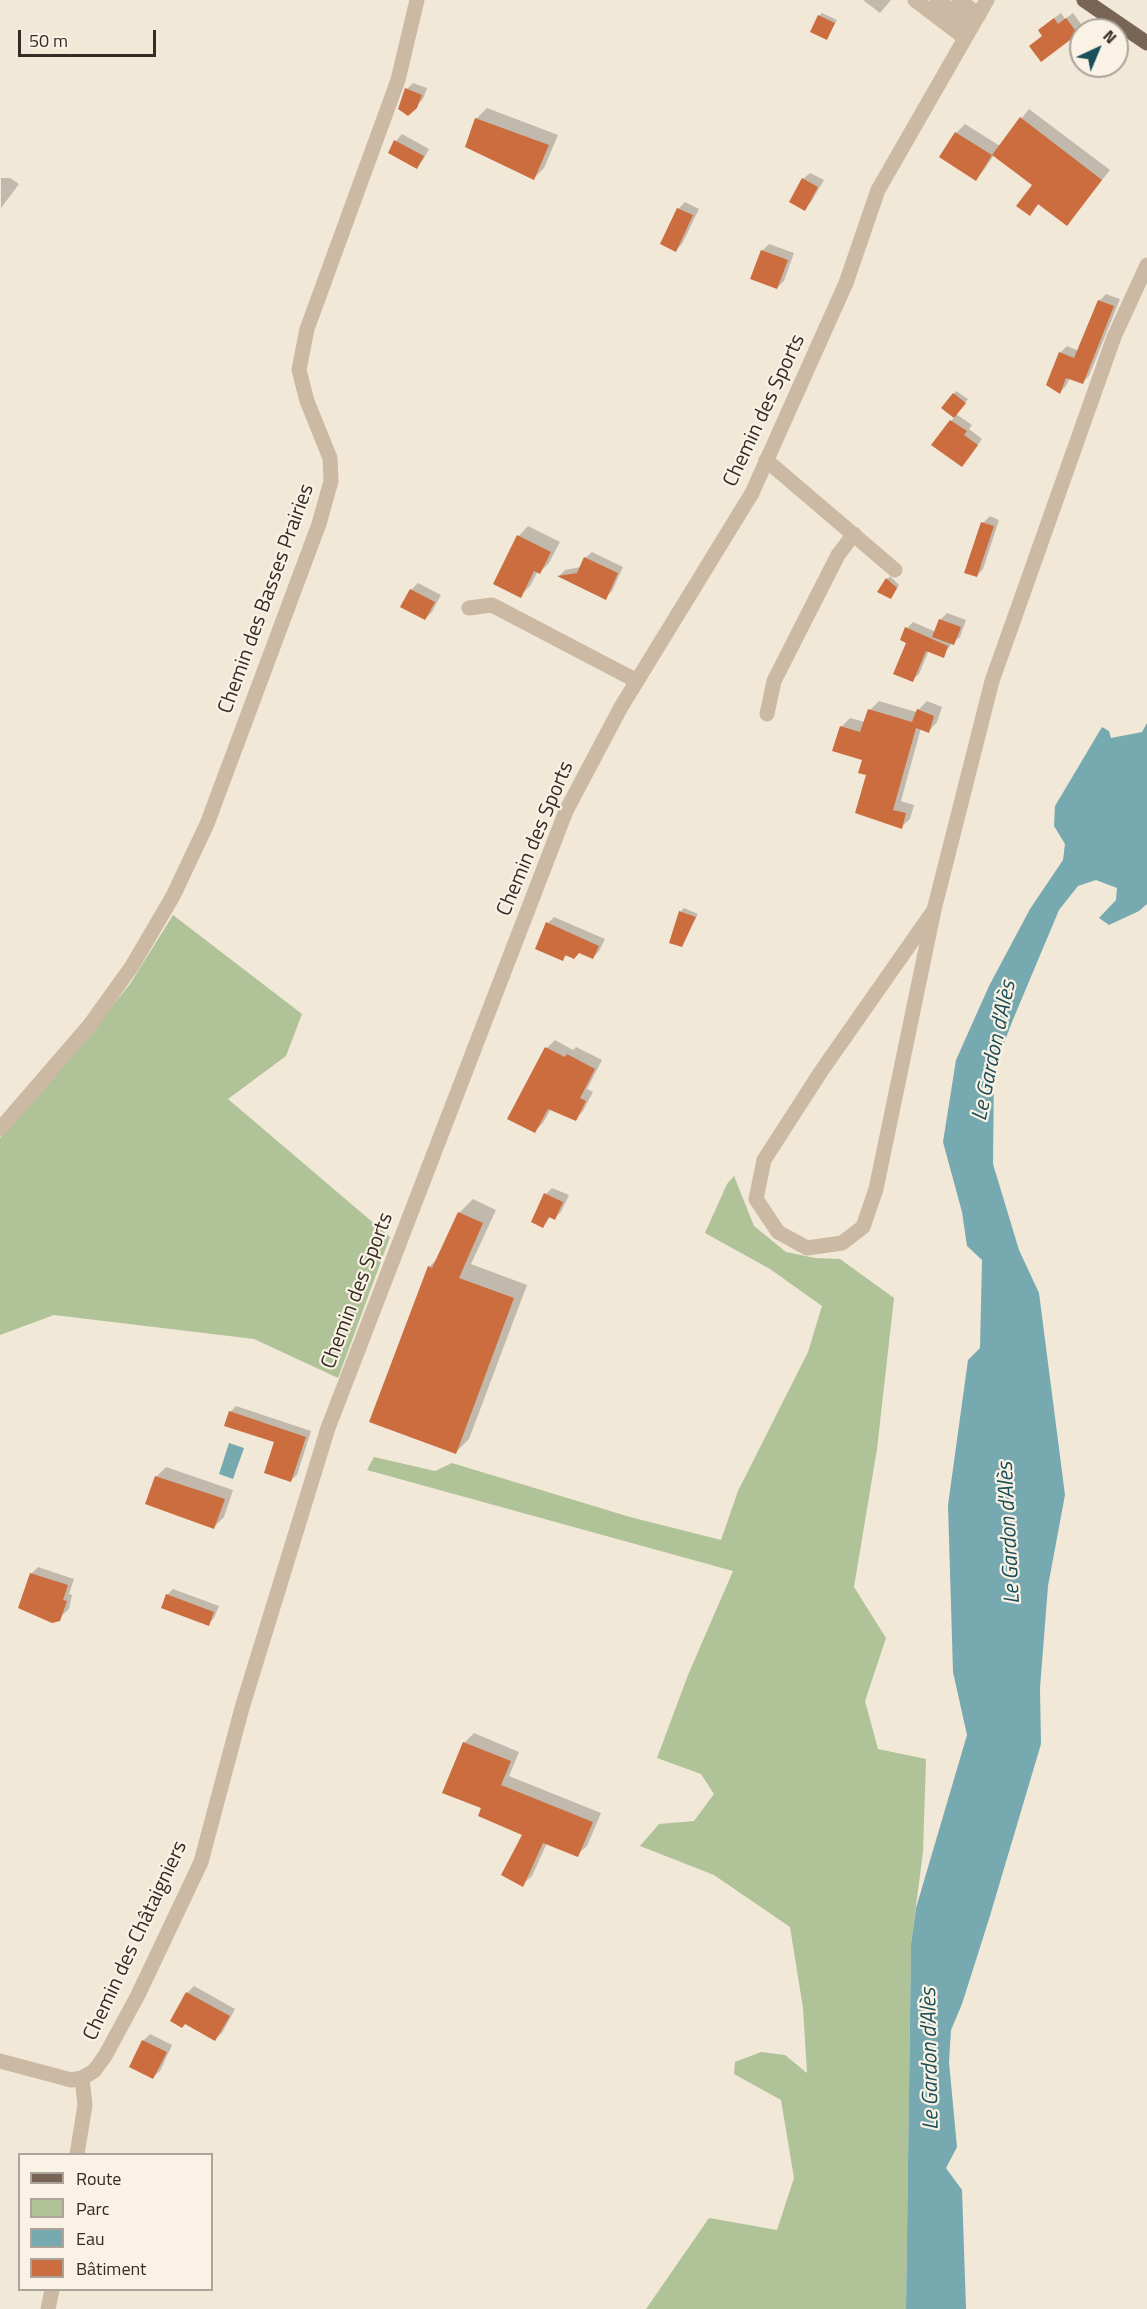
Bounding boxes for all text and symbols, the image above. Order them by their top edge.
scale bar [21,18,159,56]
north arrow [1069,18,1129,78]
text: N [1098,24,1122,49]
text: 50 m [29,27,68,54]
street label: Chemin des Sports [719,331,811,491]
street label: Chemin des Basses Prairies [214,481,320,717]
street label: Chemin des Sports [492,758,580,920]
water label: Le Gardon d'Alès [967,979,1023,1123]
street label: Chemin des Sports [317,1209,399,1373]
water label: Le Gardon d'Alès [993,1461,1027,1605]
street label: Chemin des Châtaigniers [79,1837,193,2045]
water label: Le Gardon d'Alès [917,1988,945,2130]
legend [18,2153,213,2291]
text: Route [76,2165,121,2192]
text: Parc [76,2195,110,2222]
text: Eau [76,2225,105,2252]
text: Bâtiment [76,2255,146,2282]

